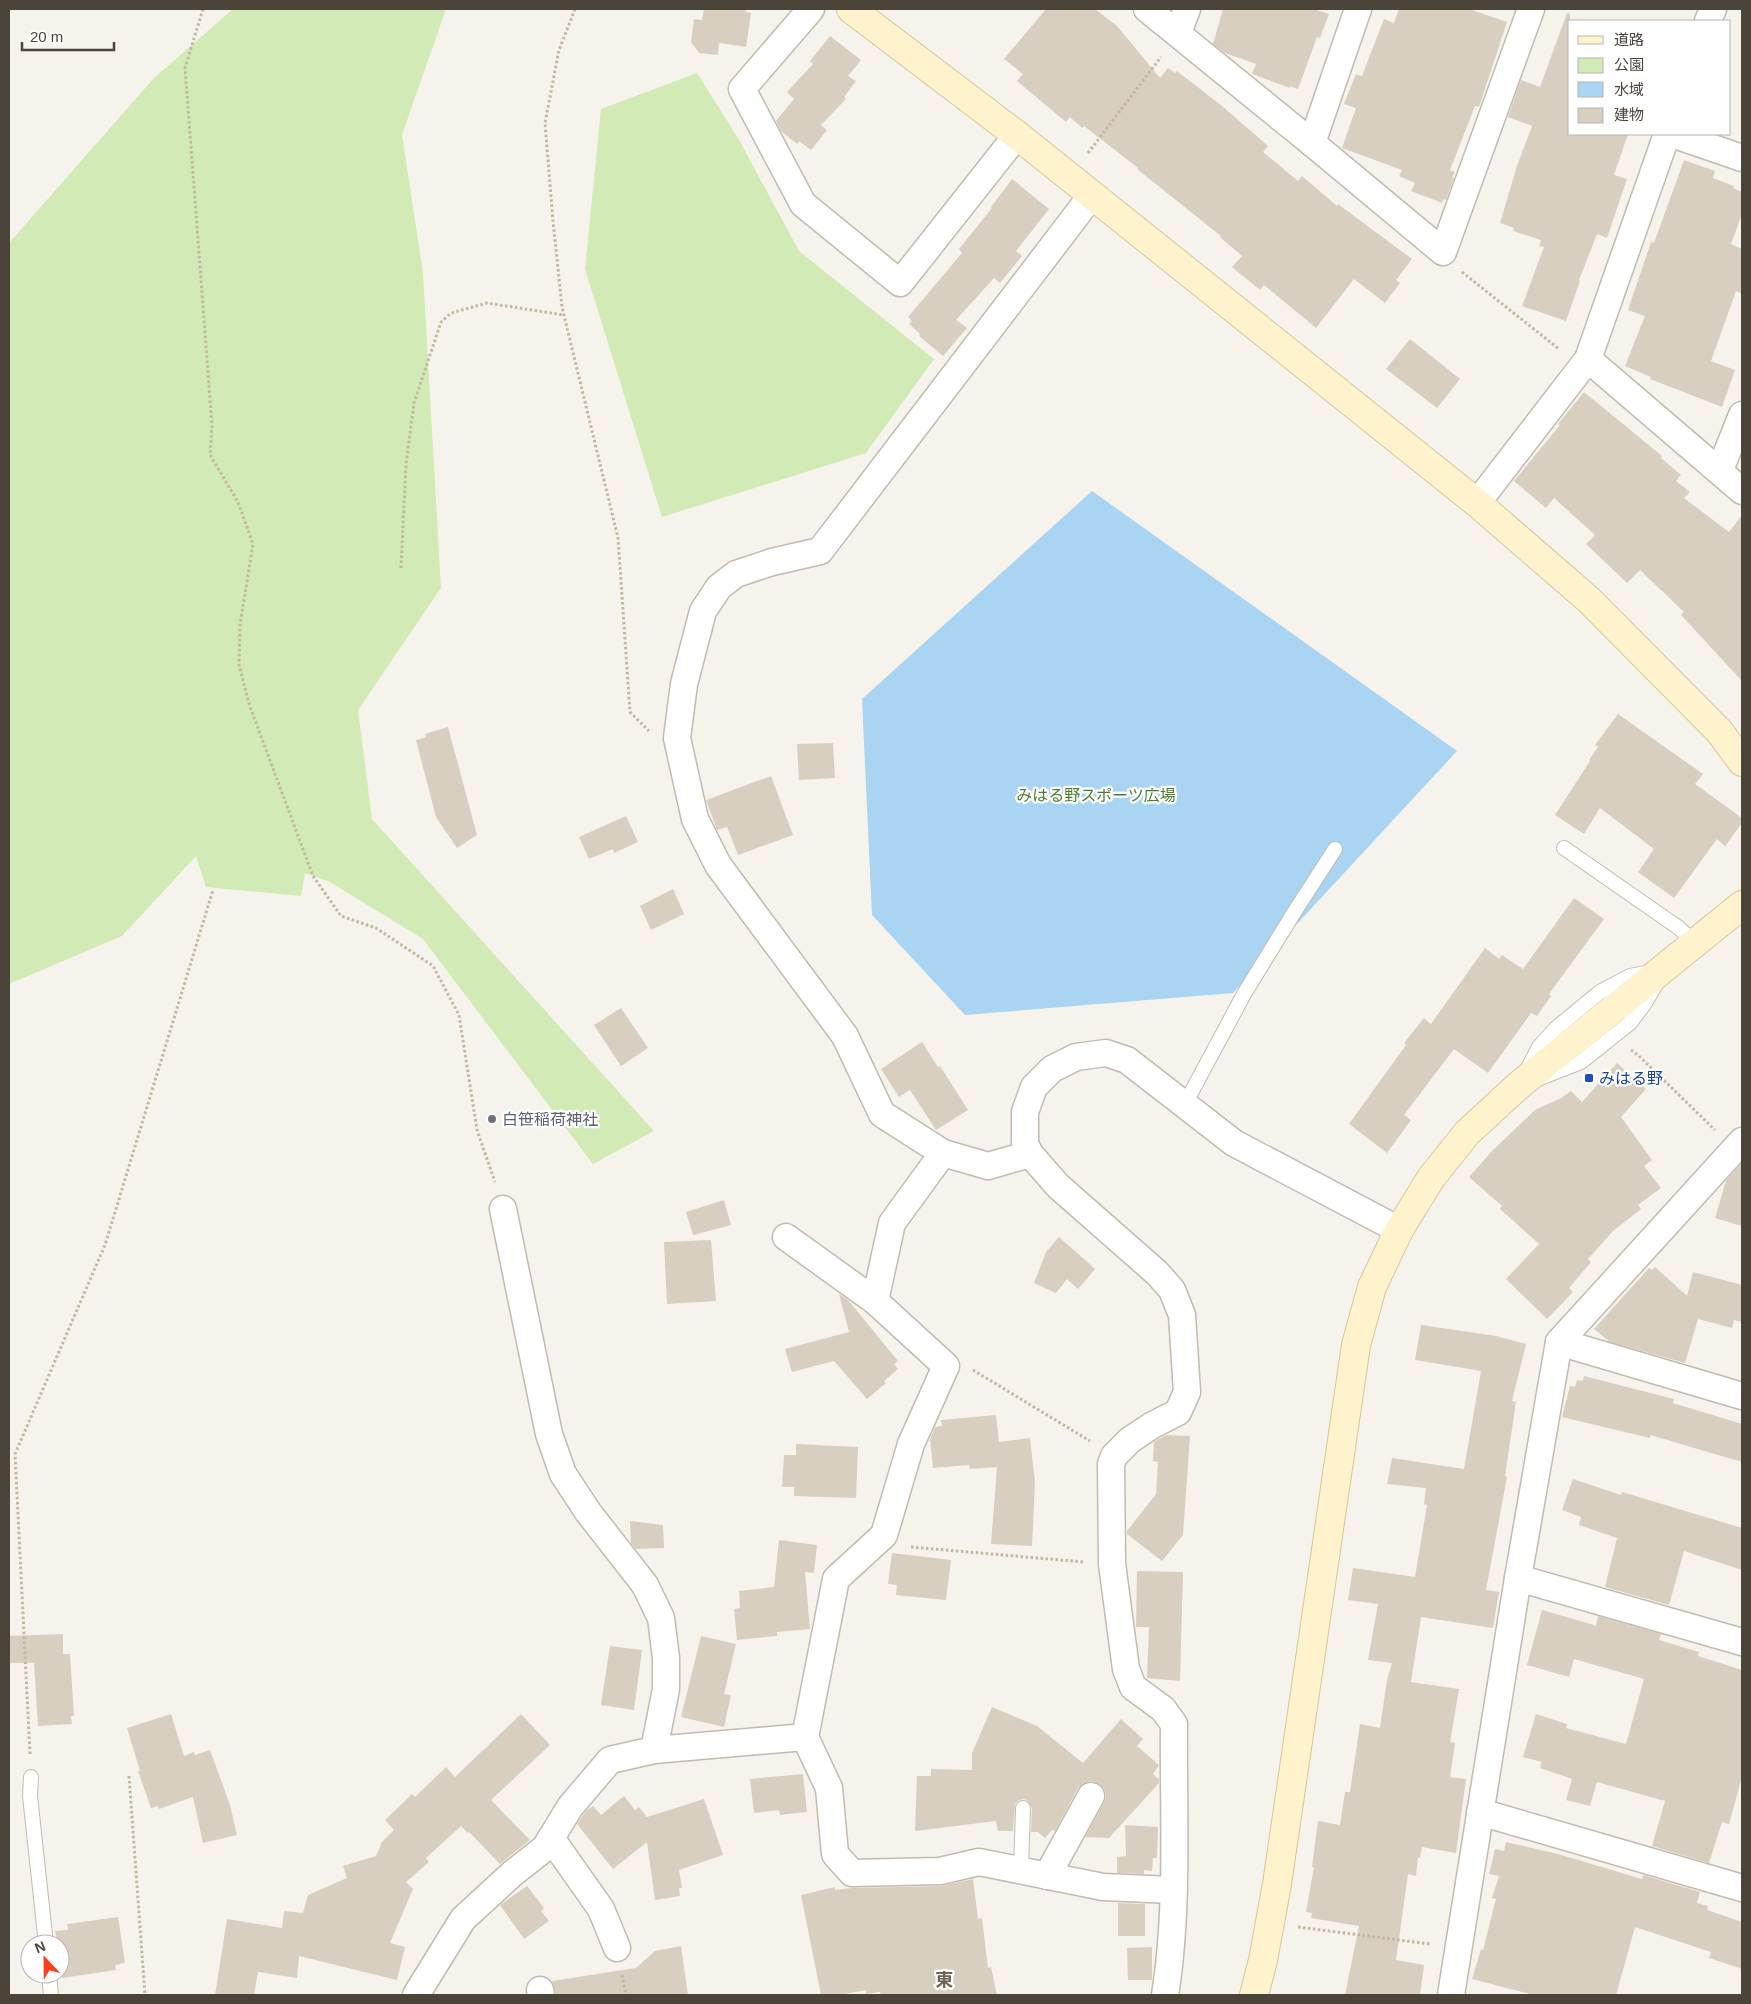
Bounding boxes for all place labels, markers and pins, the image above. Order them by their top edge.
place label: みはる野 [1599,1070,1663,1087]
marker: みはる野 [1583,1072,1595,1084]
place label: 白笹稲荷神社 [502,1111,598,1128]
marker: 白笹稲荷神社 [486,1113,498,1125]

